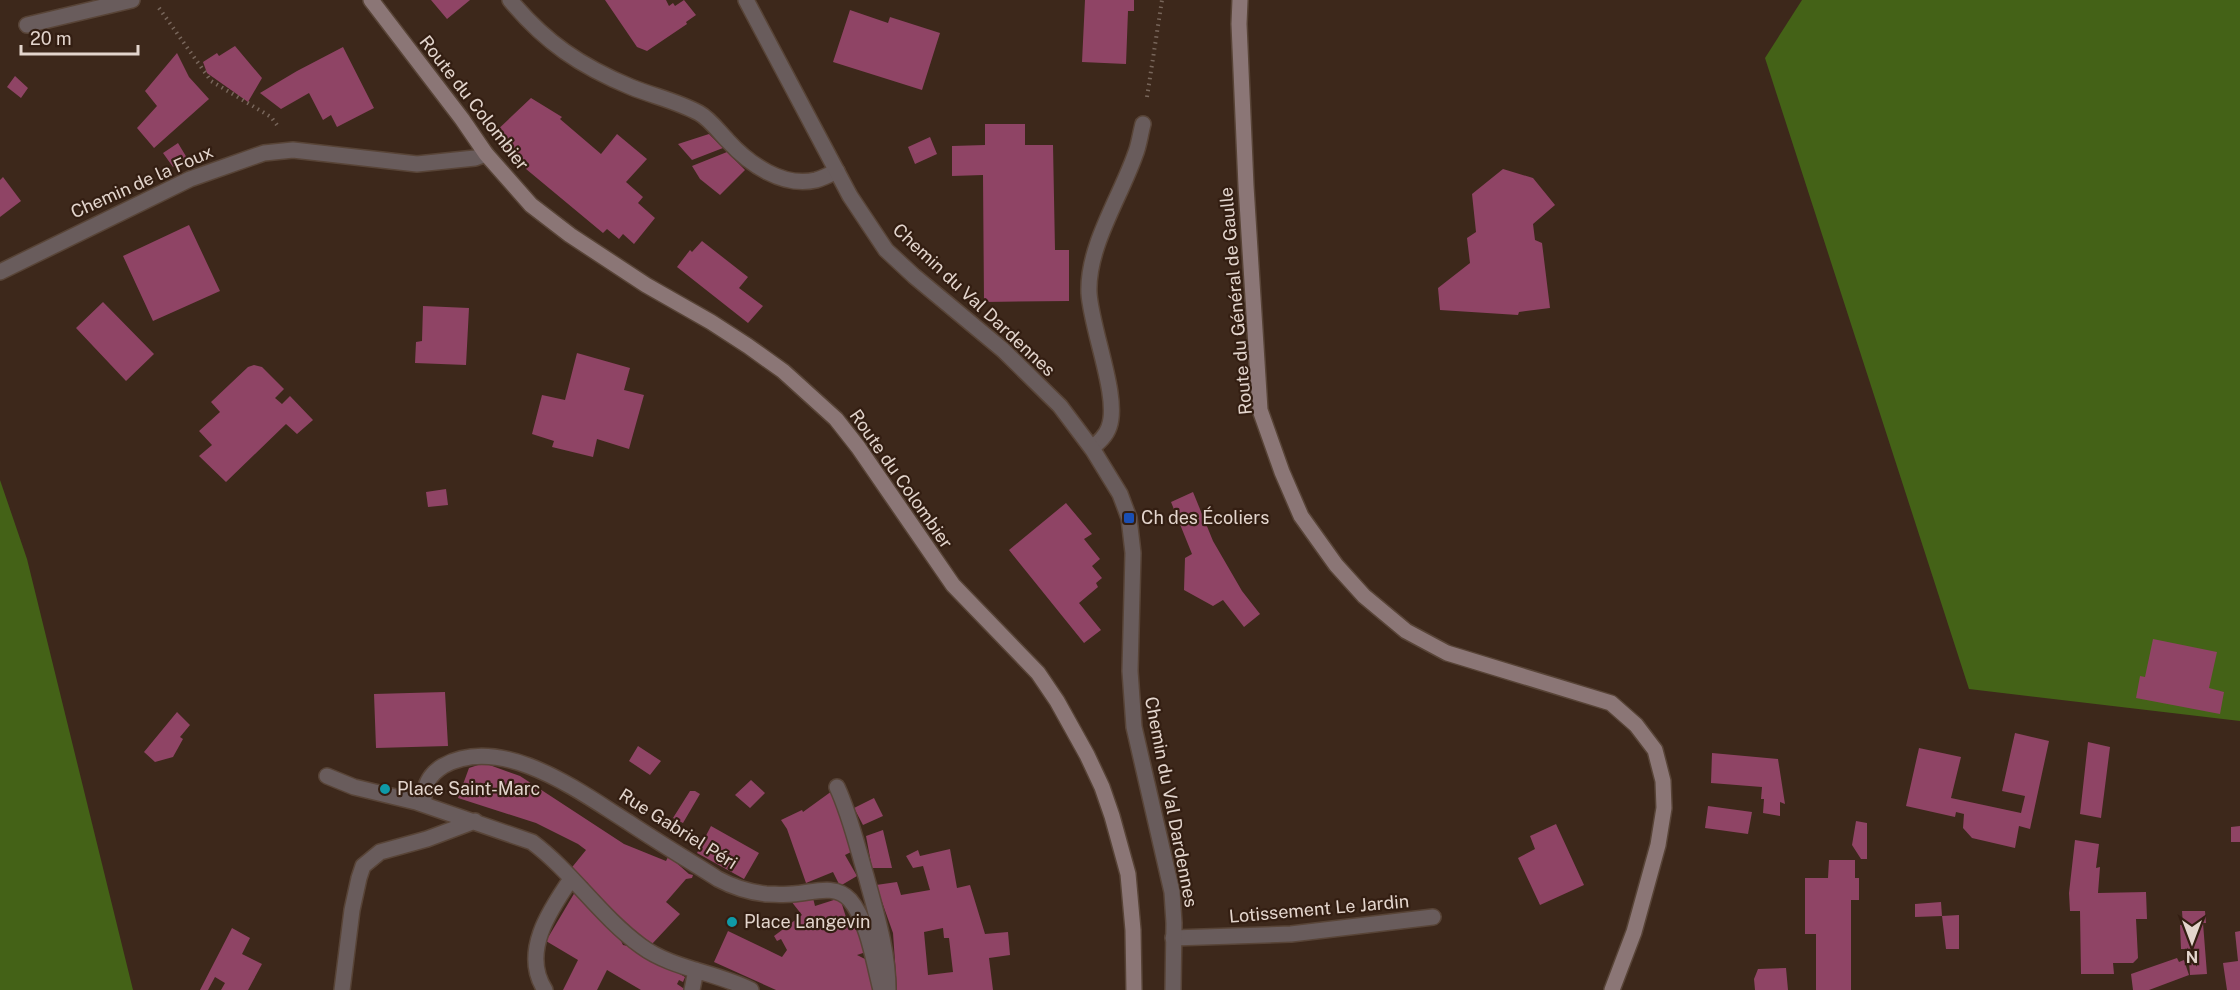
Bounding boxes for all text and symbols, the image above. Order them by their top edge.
scale bar [21,18,138,56]
text: 20 m [30,28,72,49]
street label: Route du Colombier [415,31,533,174]
street label: Chemin de la Foux [67,141,216,222]
street label: Route du Général de Gaulle [1215,186,1256,416]
street label: Chemin du Val Dardennes [889,219,1060,380]
street label: Route du Colombier [846,405,957,552]
place label: Ch des Écoliers [1141,506,1269,528]
marker: Ch des Écoliers [1122,511,1136,525]
street label: Chemin du Val Dardennes [1141,695,1202,909]
place label: Place Saint-Marc [397,778,540,799]
marker: Place Saint-Marc [378,782,392,796]
street label: Rue Gabriel Péri [615,784,741,873]
street label: Lotissement Le Jardin [1228,890,1410,927]
place label: Place Langevin [744,911,870,932]
north arrow [2162,912,2222,972]
marker: Place Langevin [725,915,739,929]
text: N [2186,947,2198,966]

